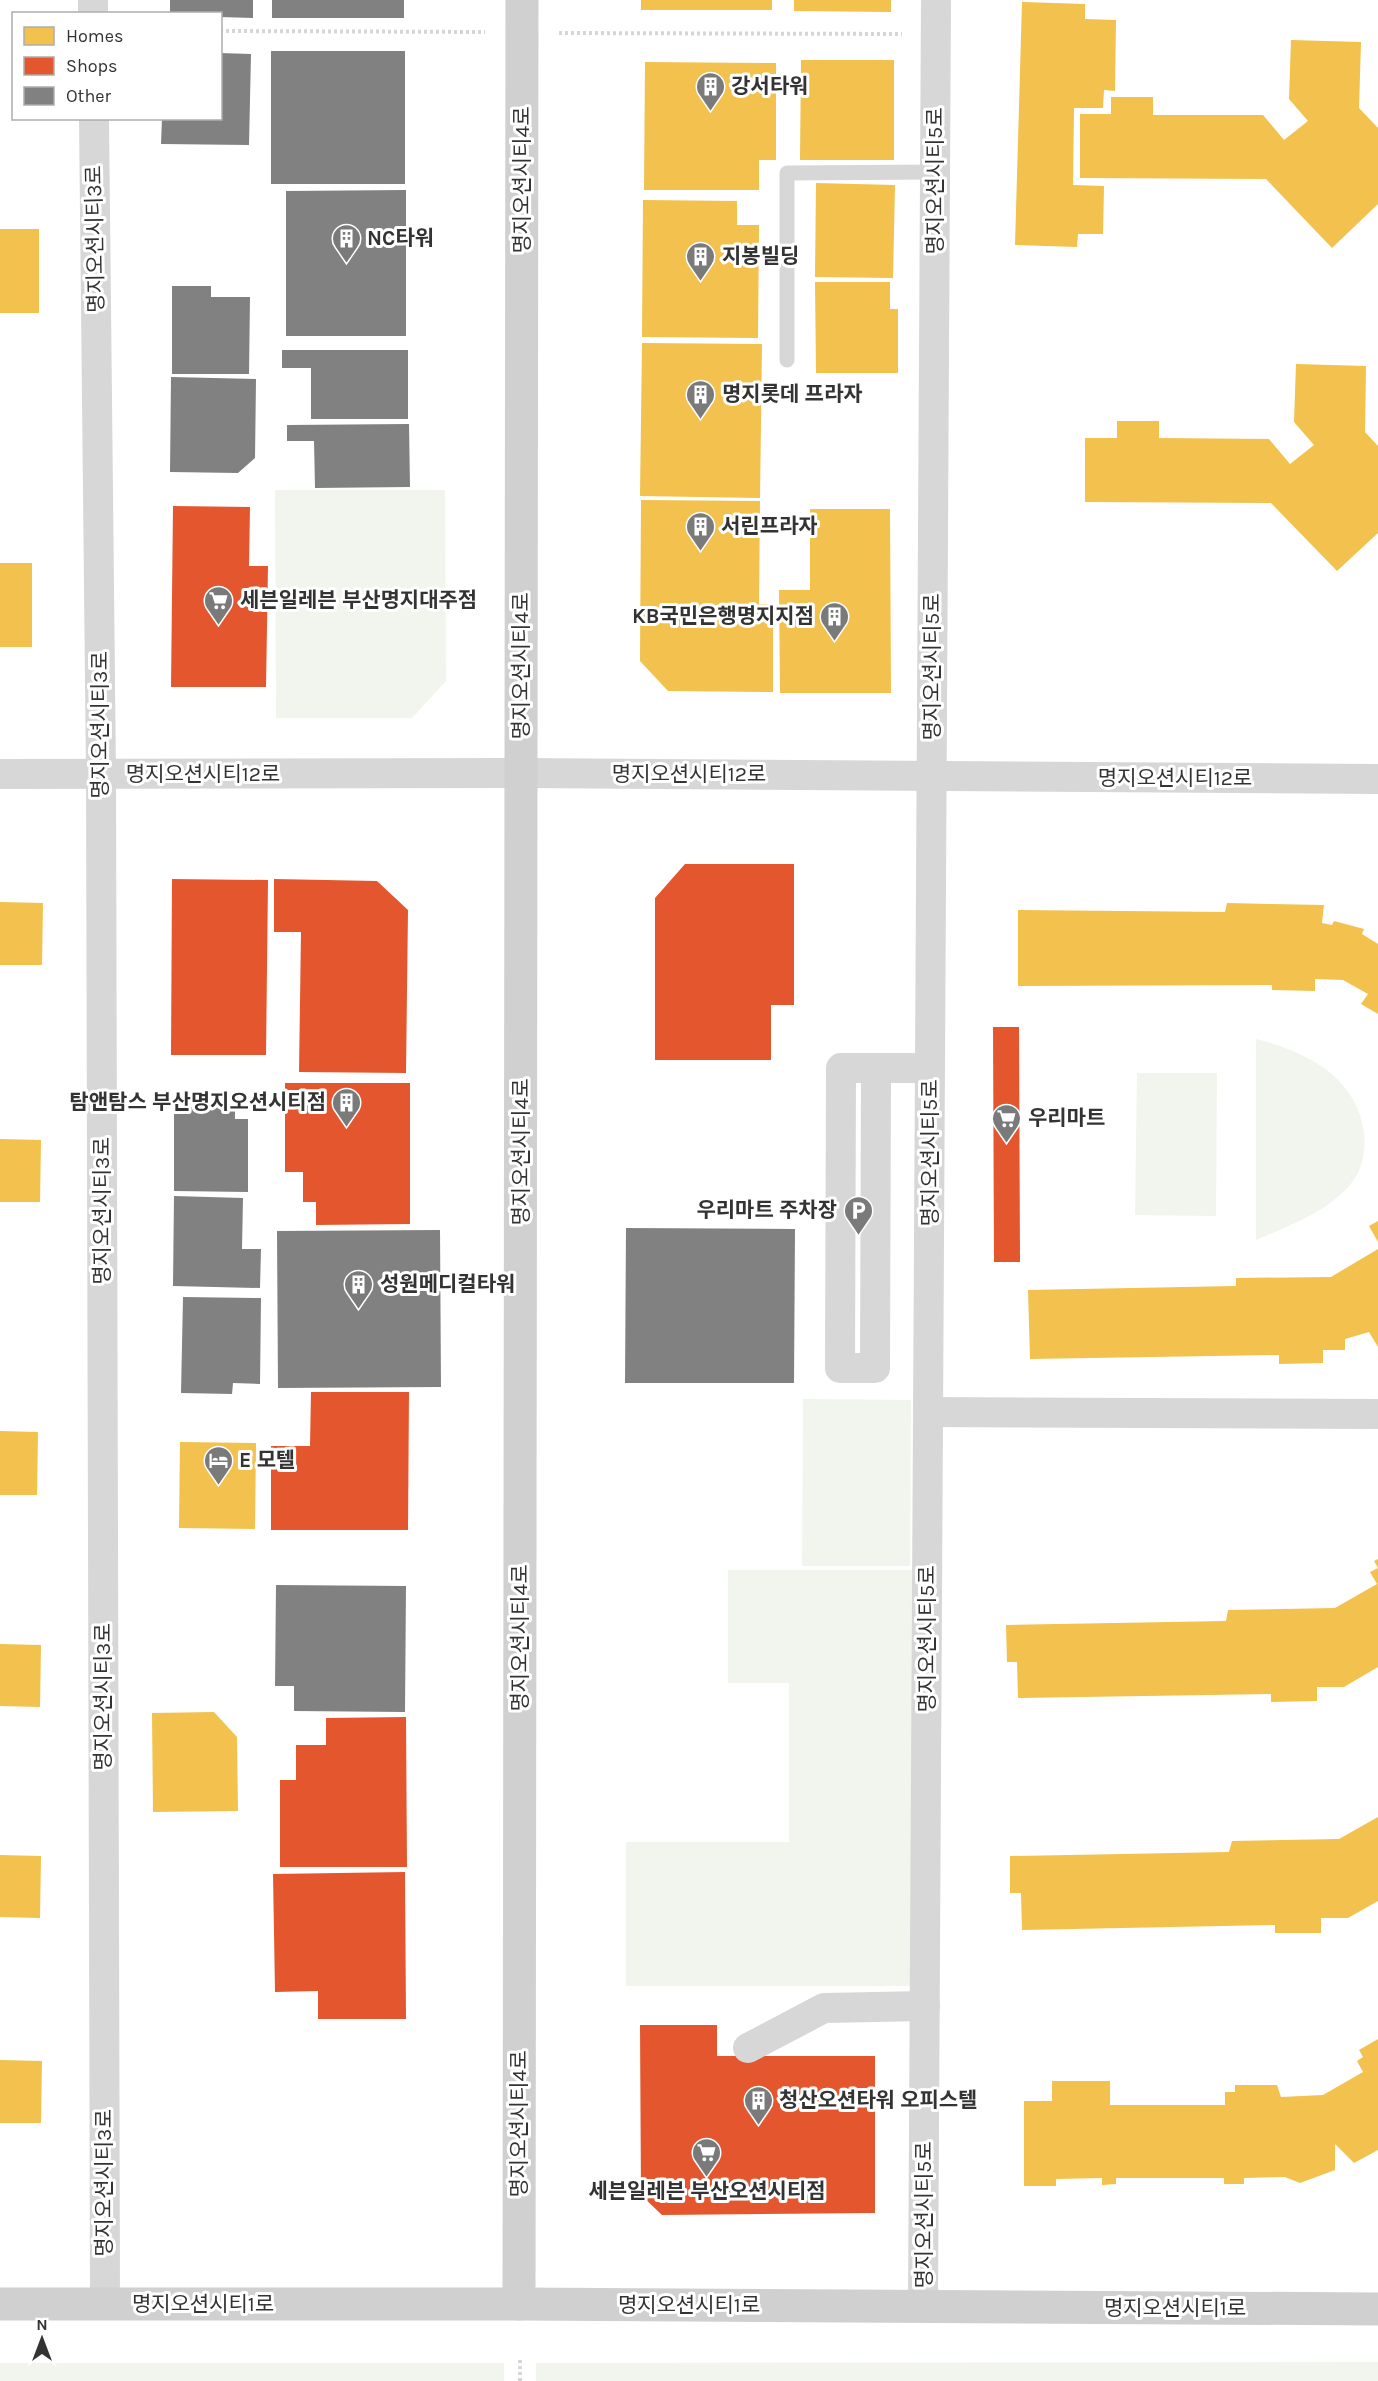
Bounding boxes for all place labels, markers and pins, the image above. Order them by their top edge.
building icon: 강서타워 [694,70,726,112]
place label: 강서타워 [731,74,808,98]
building icon: NC타워 [330,222,362,264]
place label: NC타워 [367,226,434,250]
building icon: 지봉빌딩 [685,240,717,282]
place label: 지봉빌딩 [722,244,799,268]
building icon: 명지롯데 프라자 [685,378,717,420]
place label: 명지롯데 프라자 [722,382,863,406]
building icon: 서린프라자 [684,510,716,552]
place label: 서린프라자 [721,514,818,538]
supermarket icon: 세븐일레븐 부산명지대주점 [203,584,235,626]
place label: 세븐일레븐 부산명지대주점 [240,588,477,612]
building icon: KB국민은행명지지점 [819,600,851,642]
place label: KB국민은행명지지점 [632,604,814,628]
building icon: 탐앤탐스 부산명지오션시티점 [331,1086,363,1128]
place label: 탐앤탐스 부산명지오션시티점 [70,1090,326,1114]
supermarket icon: 우리마트 [991,1102,1023,1144]
place label: 우리마트 [1028,1106,1105,1130]
parking icon: 우리마트 주차장 [842,1194,874,1236]
place label: 우리마트 주차장 [696,1198,837,1222]
building icon: 성원메디컬타워 [343,1268,375,1310]
place label: 성원메디컬타워 [380,1272,515,1296]
hotel icon: E 모텔 [202,1444,234,1486]
place label: E 모텔 [239,1448,295,1472]
building icon: 청산오션타워 오피스텔 [742,2084,774,2126]
place label: 청산오션타워 오피스텔 [779,2088,978,2112]
supermarket icon: 세븐일레븐 부산오션시티점 [691,2136,723,2178]
place label: 세븐일레븐 부산오션시티점 [588,2179,826,2203]

